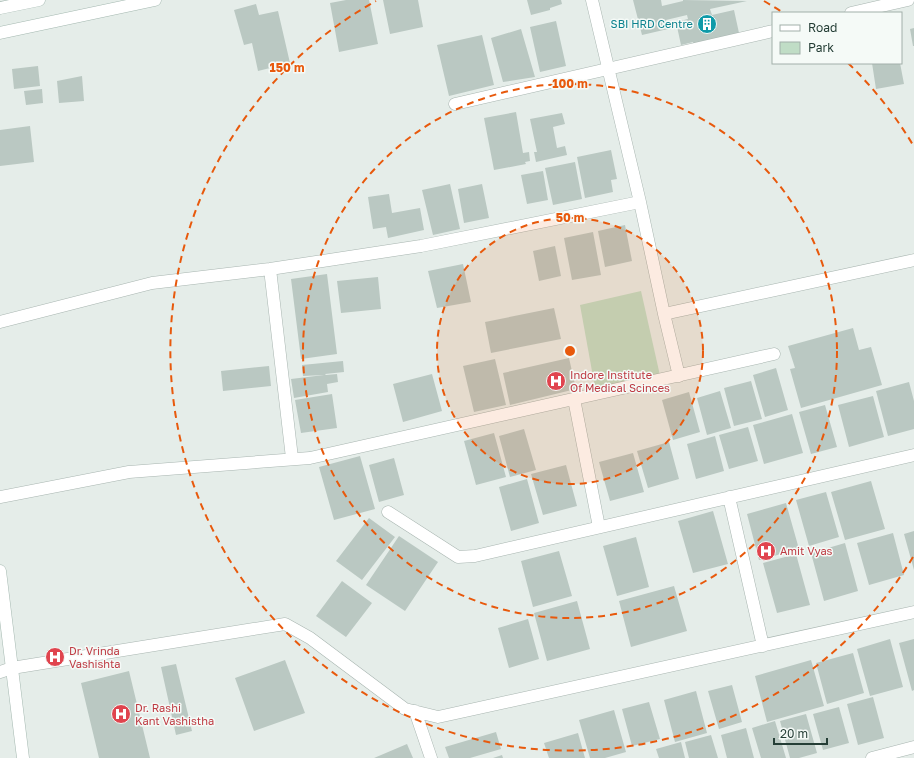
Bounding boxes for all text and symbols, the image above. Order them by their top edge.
legend [772,12,902,64]
building icon: SBI HRD Centre [696,13,718,35]
place label: SBI HRD Centre [611,17,693,30]
text: Road [808,20,837,35]
text: Park [808,40,834,55]
text: 150 m [270,60,304,75]
text: 100 m [552,76,588,91]
text: 50 m [556,210,584,225]
centre of rings [563,344,577,358]
place label: Indore Institute Of Medical Scinces [570,368,670,394]
hospital icon: Indore Institute Of Medical Scinces [545,370,567,392]
hospital icon: Amit Vyas [755,540,777,562]
place label: Amit Vyas [780,544,833,557]
place label: Dr. Vrinda Vashishta [69,644,121,670]
hospital icon: Dr. Vrinda Vashishta [44,646,66,668]
place label: Dr. Rashi Kant Vashistha [135,701,214,727]
hospital icon: Dr. Rashi Kant Vashistha [110,703,132,725]
scale bar [774,720,827,746]
text: 20 m [780,726,808,741]

